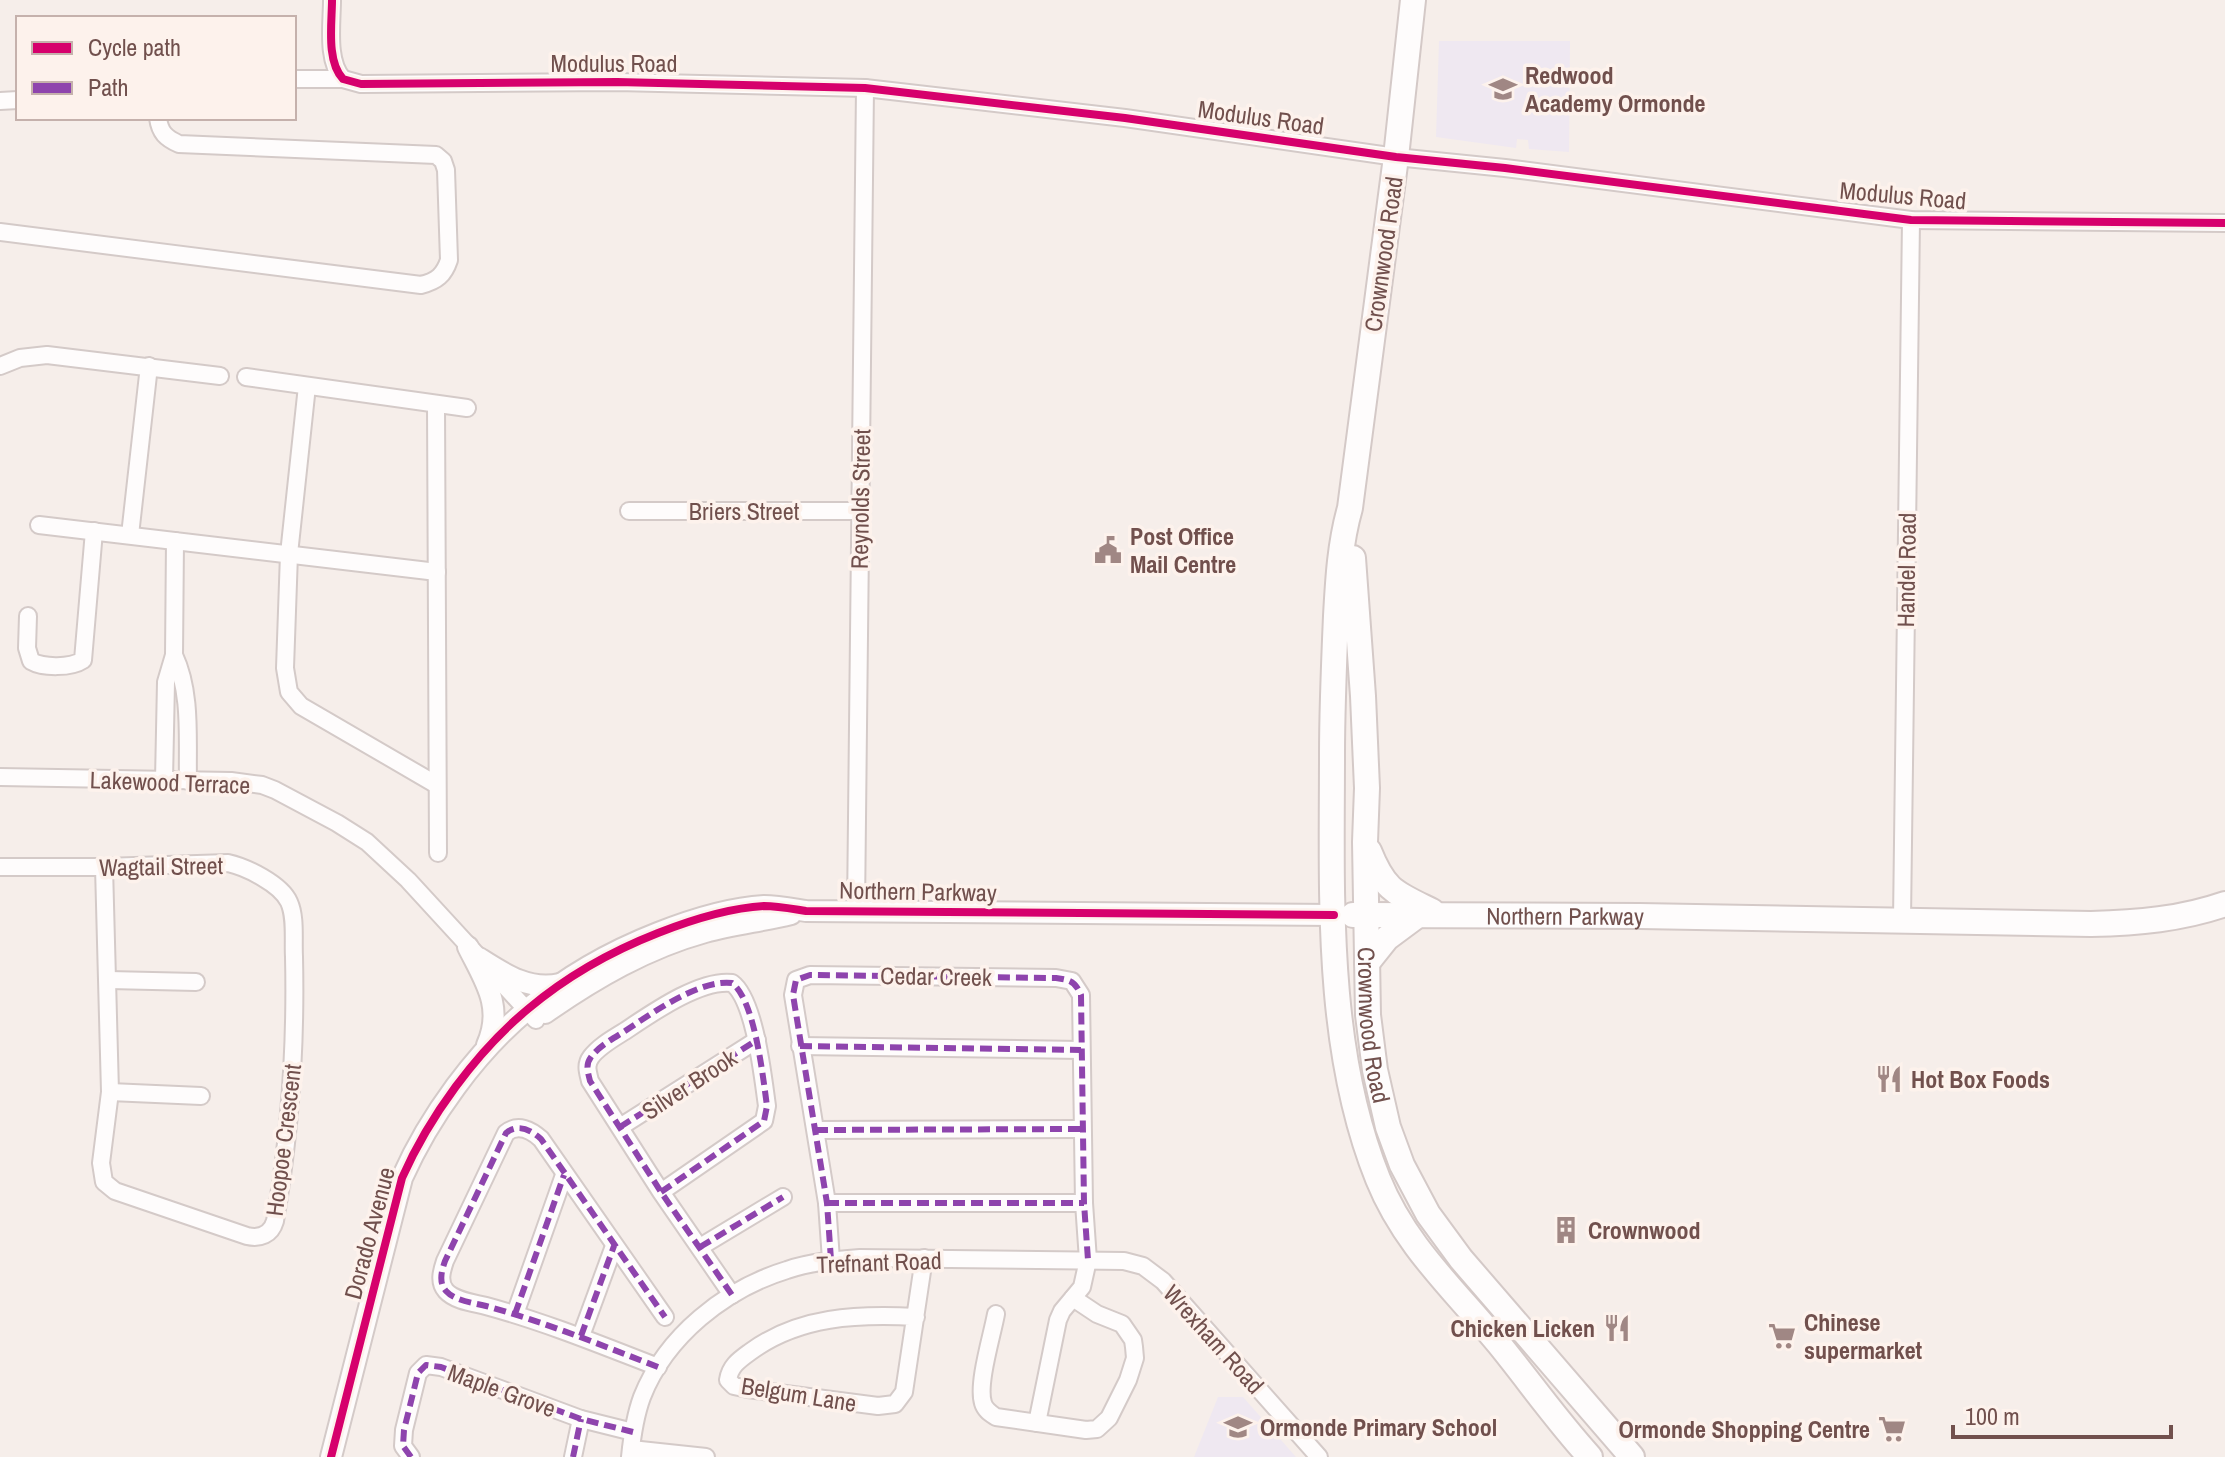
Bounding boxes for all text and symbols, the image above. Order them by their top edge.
legend [16,16,296,120]
text: Cycle path [88,31,181,63]
street label: Modulus Road [551,47,677,79]
place label: Redwood Academy Ormonde [1525,59,1706,119]
text: Path [88,71,129,103]
school or university icon: Redwood Academy Ormonde [1488,74,1518,104]
street label: Modulus Road [1196,92,1326,142]
street label: Crownwood Road [1356,174,1410,334]
street label: Modulus Road [1838,174,1968,216]
street label: Reynolds Street [843,428,877,569]
street label: Briers Street [689,495,800,527]
street label: Handel Road [1889,512,1923,628]
place label: Post Office Mail Centre [1130,520,1236,580]
public building icon: Post Office Mail Centre [1093,535,1123,565]
street label: Lakewood Terrace [89,763,251,801]
street label: Wagtail Street [99,849,224,883]
street label: Northern Parkway [839,874,997,908]
street label: Northern Parkway [1486,899,1644,932]
street label: Crownwood Road [1351,947,1398,1106]
street label: Cedar Creek [880,959,992,993]
street label: Silver Brook [635,1041,743,1127]
street label: Hoopoe Crescent [258,1062,308,1218]
place label: Hot Box Foods [1911,1063,2050,1095]
restaurant icon: Hot Box Foods [1874,1064,1904,1094]
street label: Dorado Avenue [336,1163,402,1303]
place label: Crownwood [1588,1214,1701,1246]
building icon: Crownwood [1551,1215,1581,1245]
street label: Trefnant Road [816,1244,942,1280]
street label: Wrexham Road [1156,1278,1272,1400]
place label: Chinese supermarket [1804,1306,1923,1366]
place label: Chicken Licken [1451,1312,1595,1344]
restaurant icon: Chicken Licken [1602,1313,1632,1343]
supermarket icon: Chinese supermarket [1767,1321,1797,1351]
street label: Maple Grove [444,1356,560,1424]
street label: Belgum Lane [739,1369,859,1419]
scale bar [1953,1389,2171,1439]
text: 100 m [1965,1400,2020,1432]
place label: Ormonde Primary School [1260,1411,1497,1443]
school or university icon: Ormonde Primary School [1223,1412,1253,1442]
place label: Ormonde Shopping Centre [1619,1413,1870,1445]
supermarket icon: Ormonde Shopping Centre [1877,1414,1907,1444]

